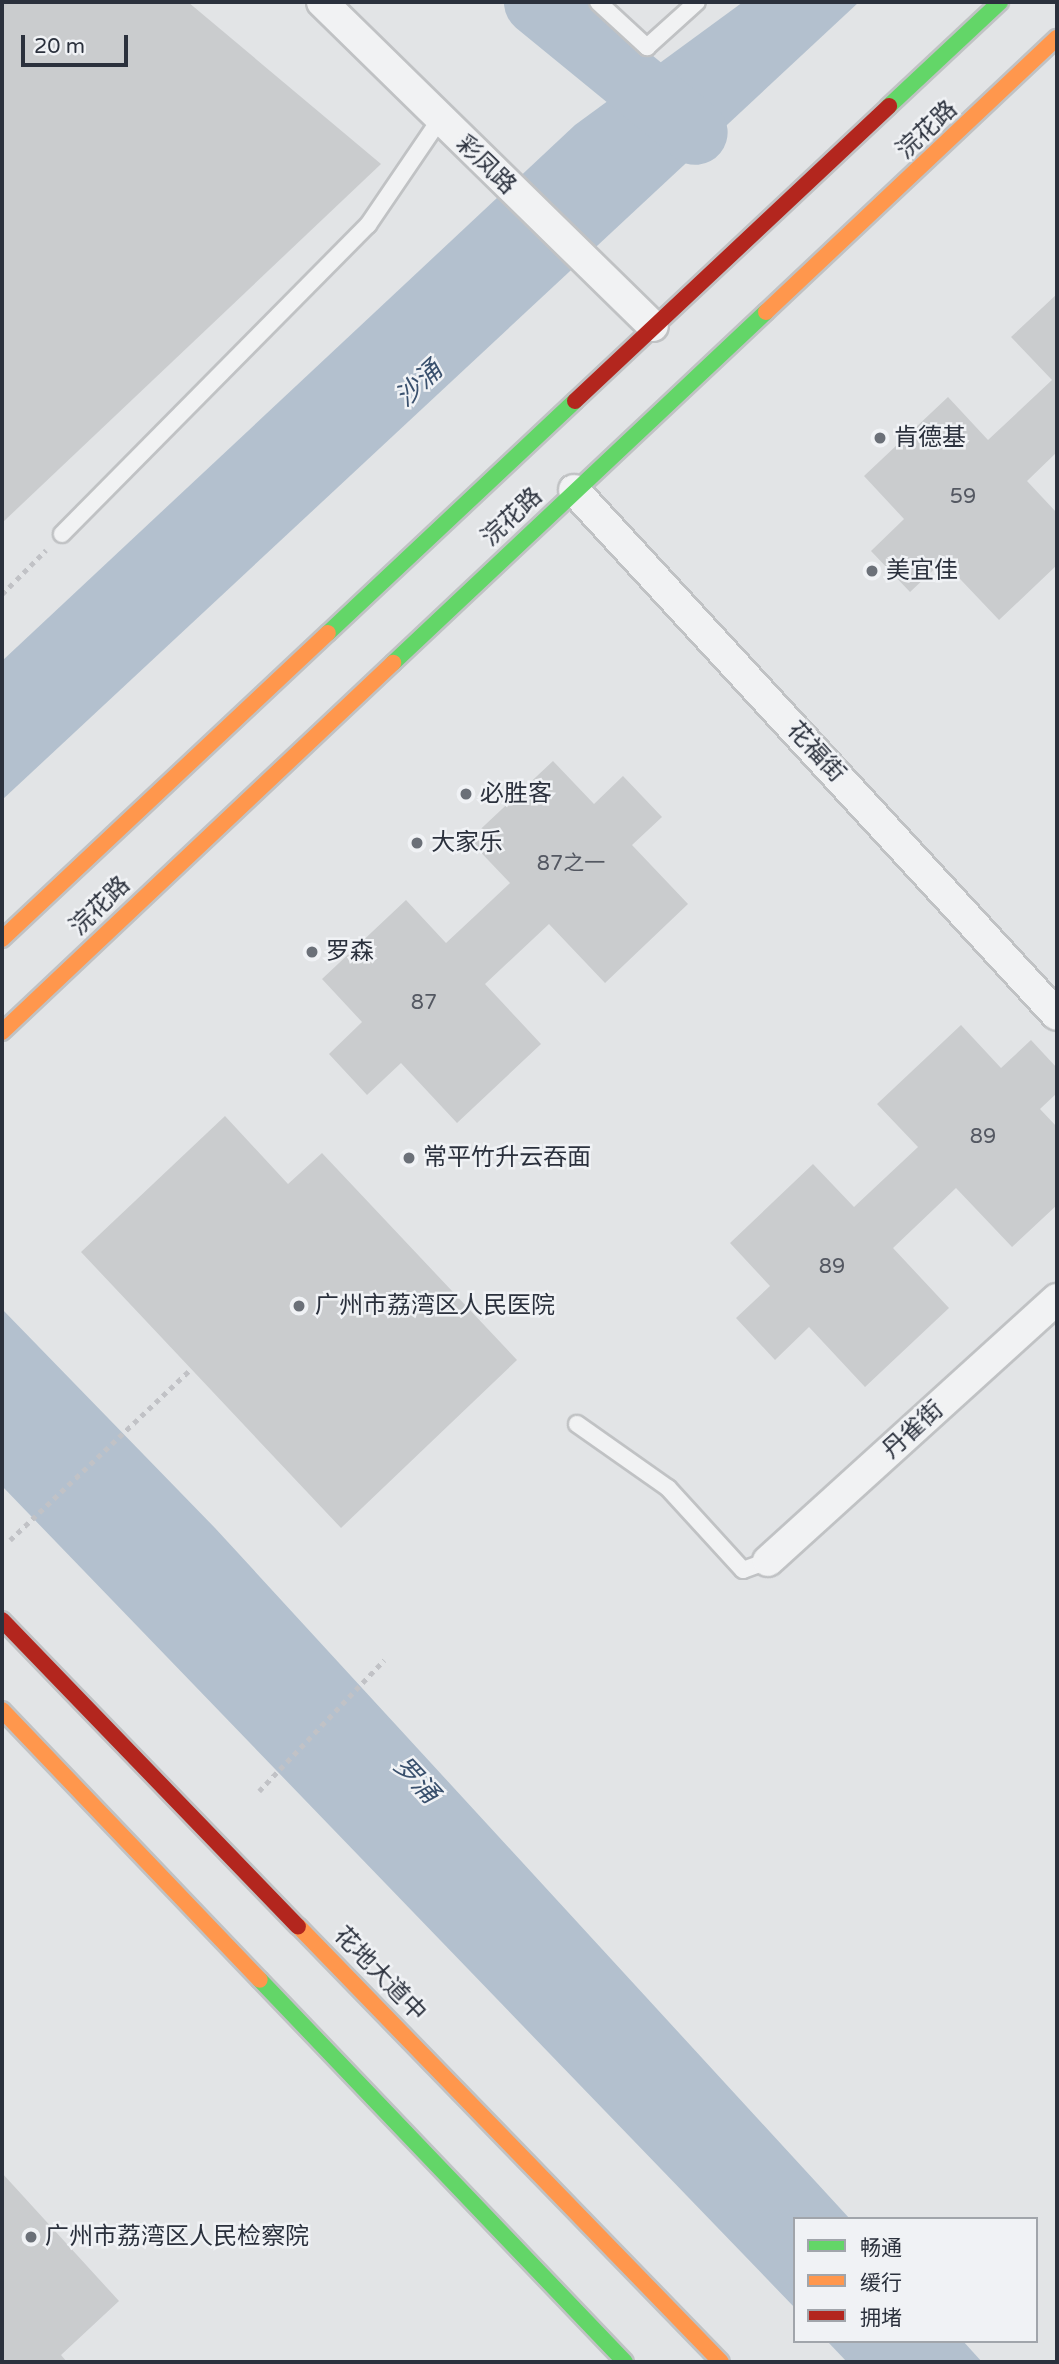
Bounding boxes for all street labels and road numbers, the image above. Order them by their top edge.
street label: 浣花路 [891,95,963,165]
street label: 彩凤路 [450,130,522,200]
street label: 浣花路 [476,482,548,552]
street label: 花福街 [781,716,851,788]
street label: 浣花路 [64,871,136,941]
street label: 丹雀街 [877,1395,949,1465]
street label: 花地大道中 [328,1921,432,2027]

